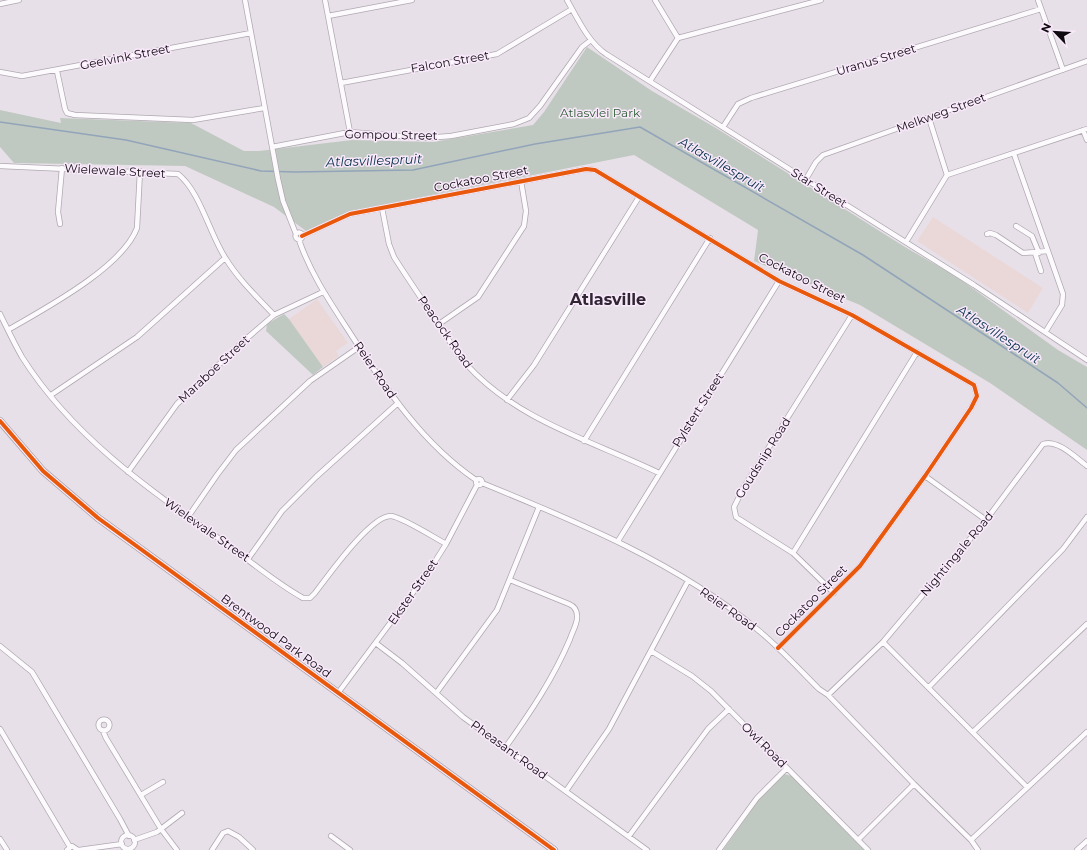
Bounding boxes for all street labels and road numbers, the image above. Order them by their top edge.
street label: Geelvink Street [79,40,171,73]
street label: Uranus Street [834,40,918,79]
street label: Falcon Street [410,47,490,76]
street label: Melkweg Street [894,89,988,136]
street label: Gompou Street [345,126,438,143]
street label: Wielewale Street [64,160,166,181]
street label: Cockatoo Street [433,162,529,195]
street label: Star Street [788,164,850,211]
street label: Cockatoo Street [756,249,848,306]
street label: Peacock Road [415,293,476,371]
street label: Maraboe Street [175,332,253,406]
street label: Reier Road [351,338,400,401]
street label: Pylstert Street [669,369,727,450]
street label: Goudsnip Road [732,414,794,501]
street label: Wielewale Street [162,494,253,565]
street label: Nightingale Road [917,508,996,599]
street label: Ekster Street [384,556,441,628]
street label: Cockatoo Street [772,561,850,640]
street label: Reier Road [697,584,760,634]
street label: Brentwood Park Road [218,591,334,681]
street label: Pheasant Road [468,717,551,783]
street label: Owl Road [738,719,790,771]

